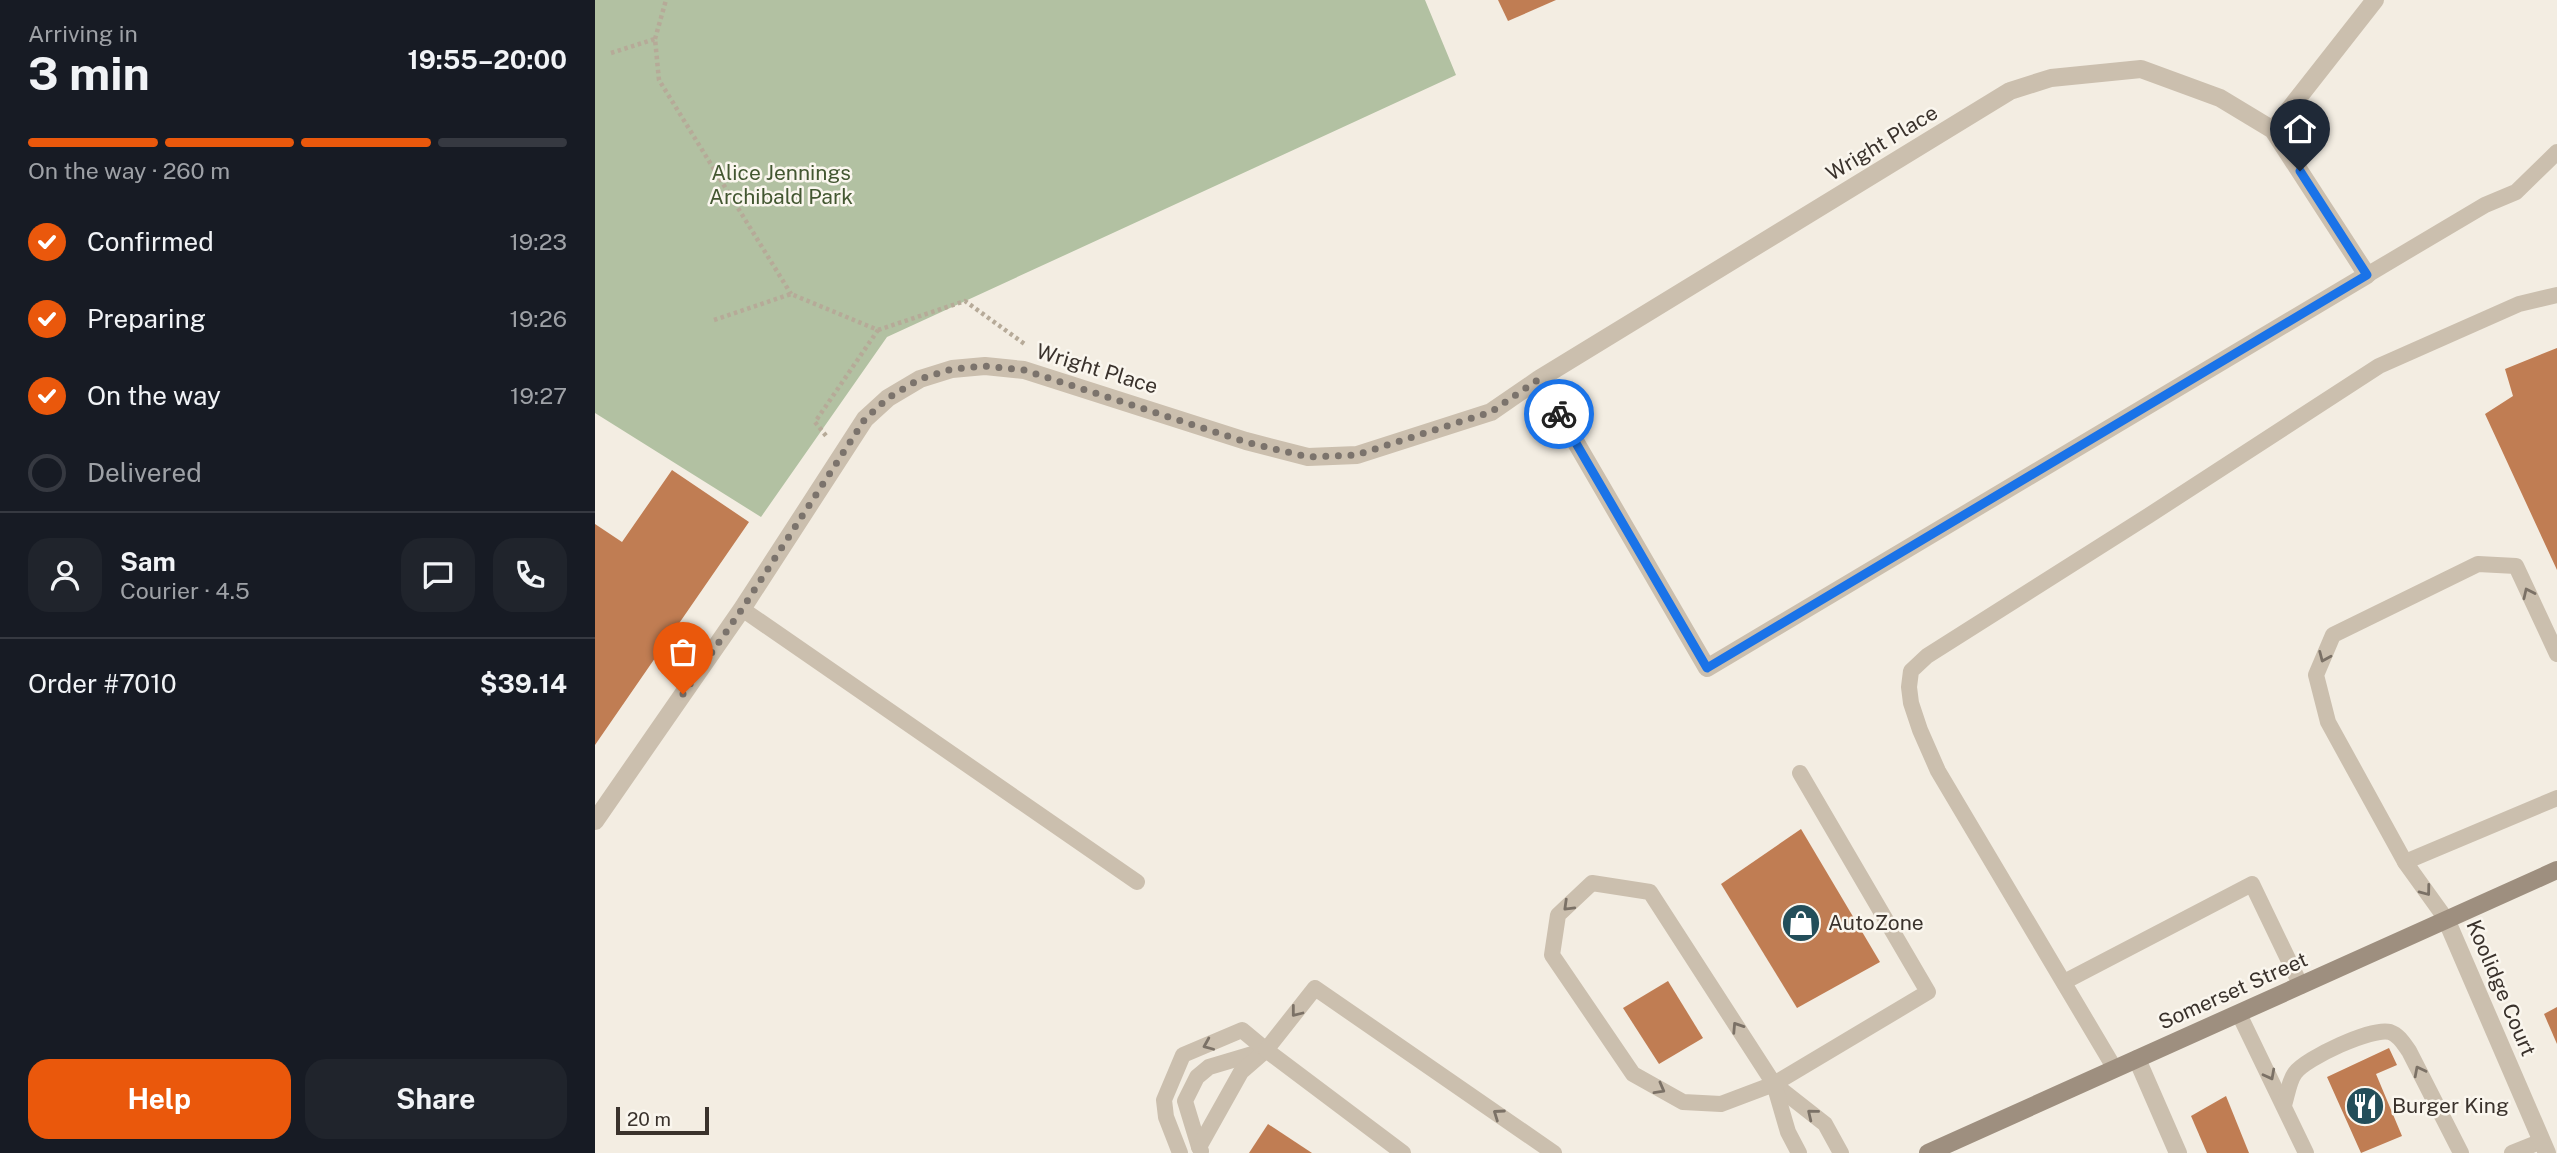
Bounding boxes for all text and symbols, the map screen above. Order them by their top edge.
text: Arriving in [28,20,138,47]
text: 19:55–20:00 [408,44,567,75]
text: 3 min [28,46,150,100]
street label: Wright Place [1821,99,1942,186]
pin [2270,99,2330,171]
icon: home [2281,110,2319,148]
text: On the way · 260 m [28,157,230,184]
park label: Alice Jennings Archibald Park [709,160,853,209]
icon: check [28,223,66,261]
text: Confirmed [87,226,214,257]
text: 19:23 [509,228,567,255]
icon: check [28,300,66,338]
text: Preparing [87,303,206,334]
text: 19:26 [510,305,567,332]
street label: Wright Place [1033,338,1161,399]
icon: check [28,377,66,415]
courier [1524,379,1594,449]
text: On the way [87,380,221,411]
text: 19:27 [510,382,567,409]
icon: bike [1540,395,1578,433]
text: Delivered [87,457,202,488]
button: person [28,538,102,612]
button: chat [401,538,475,612]
button: phone [493,538,567,612]
text: Sam [120,546,176,577]
text: Courier · 4.5 [120,577,250,604]
one-way arrow [2522,587,2536,600]
pin [653,622,713,694]
icon: bag [664,633,702,671]
one-way arrow [2318,650,2332,662]
text: Order #7010 [28,668,177,699]
text: $39.14 [480,668,567,699]
one-way arrow [2417,883,2430,896]
one-way arrow [1563,897,1576,910]
shop icon: AutoZone [1780,902,1822,944]
place label: AutoZone [1828,910,1924,935]
street label: Koolidge Court [2461,916,2541,1060]
street label: Somerset Street [2154,946,2311,1035]
one-way arrow [1292,1004,1305,1016]
one-way arrow [1732,1021,1745,1034]
one-way arrow [1203,1036,1215,1050]
button: Help [28,1059,291,1139]
button: Share [305,1059,567,1139]
one-way arrow [2414,1065,2428,1078]
one-way arrow [2261,1068,2275,1080]
one-way arrow [1652,1081,1665,1094]
restaurant icon: Burger King [2344,1085,2386,1127]
place label: Burger King [2392,1093,2509,1118]
scale bar [616,1104,709,1136]
text: 20 m [627,1108,671,1130]
one-way arrow [1493,1110,1506,1122]
one-way arrow [1808,1110,1820,1123]

